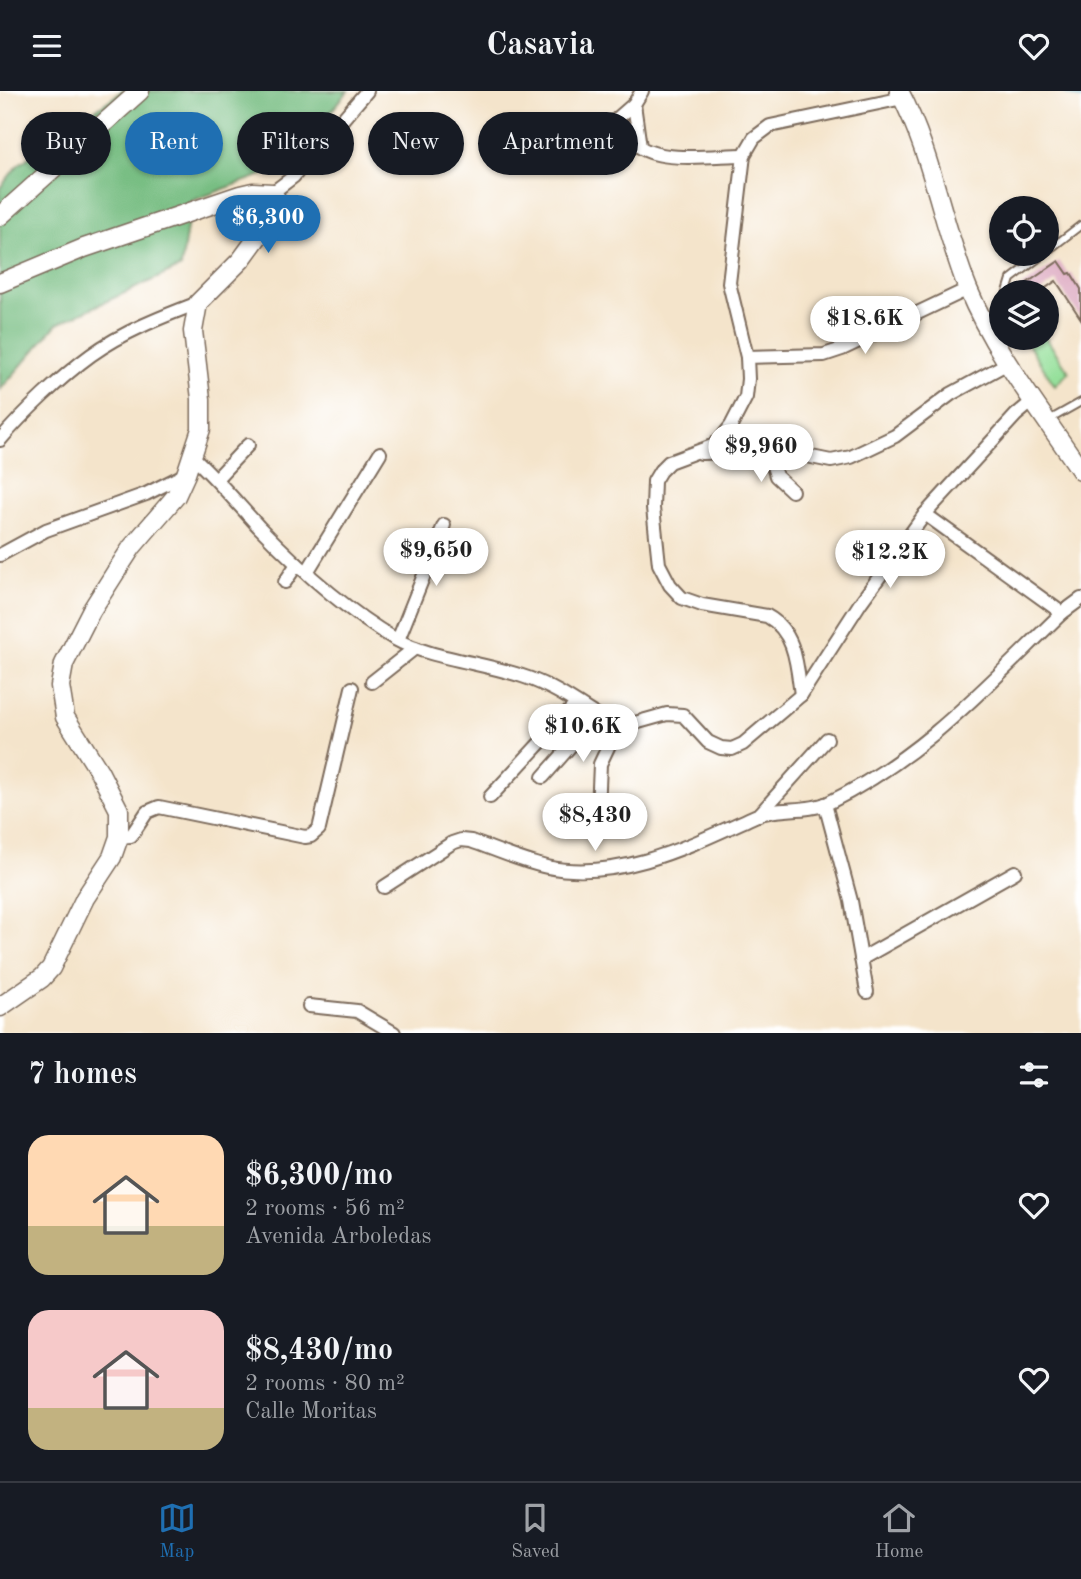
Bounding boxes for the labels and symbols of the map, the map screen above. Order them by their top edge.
pin: $6,300 [211,195,325,255]
pin: $18.6K [808,296,922,356]
pin: $9,960 [704,425,818,484]
pin: $9,650 [379,529,493,588]
pin: $12.2K [833,531,947,590]
pin: $10.6K [526,705,640,764]
pin: $8,430 [538,793,652,853]

